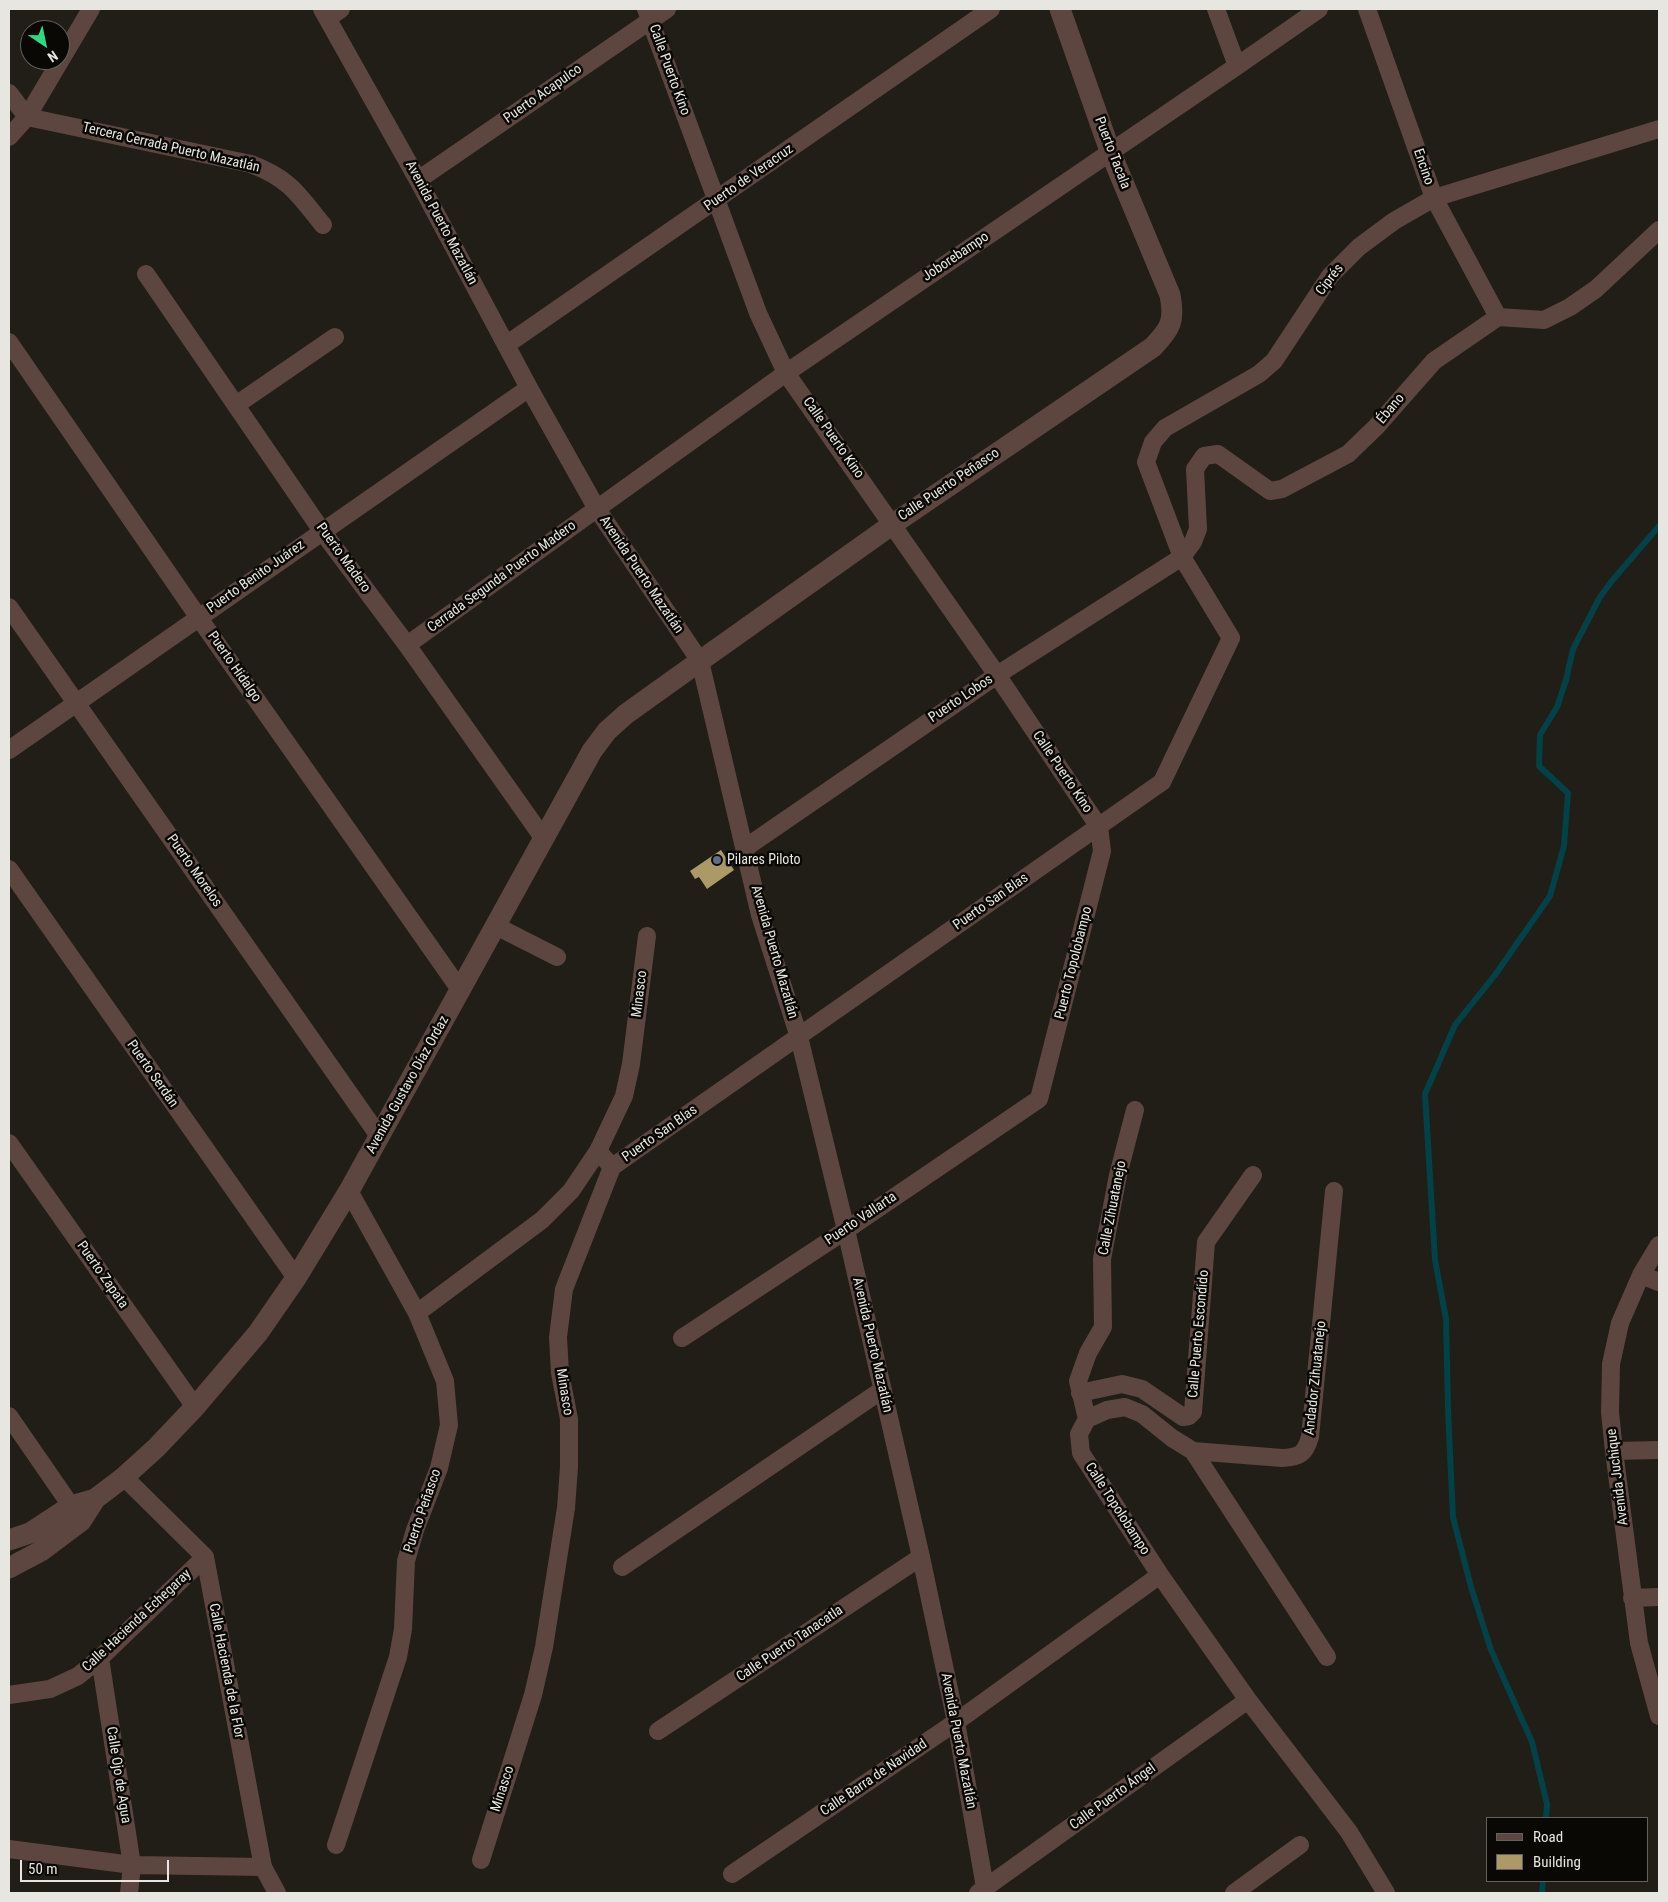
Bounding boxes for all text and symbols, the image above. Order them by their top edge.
north arrow [20,20,70,70]
street label: Calle Puerto Kino [645,22,693,118]
text: N [45,48,61,66]
street label: Puerto Acapulco [501,61,585,127]
street label: Puerto Tacala [1090,114,1134,192]
street label: Tercera Cerrada Puerto Mazatlán [81,119,261,177]
street label: Puerto de Veracruz [701,141,797,215]
street label: Encino [1409,147,1437,187]
street label: Avenida Puerto Mazatlán [401,158,481,288]
street label: Joborebampo [920,229,992,285]
street label: Ciprés [1313,261,1347,299]
street label: Ébano [1374,390,1408,428]
street label: Calle Puerto Kino [799,394,867,482]
street label: Calle Puerto Peñasco [895,445,1003,525]
street label: Avenida Puerto Mazatlán [595,513,687,637]
street label: Cerrada Segunda Puerto Madero [425,517,579,637]
street label: Puerto Madero [312,520,374,596]
street label: Puerto Benito Juárez [204,537,308,617]
street label: Puerto Hidalgo [203,628,265,706]
street label: Puerto Lobos [926,671,996,727]
street label: Calle Puerto Kino [1028,728,1096,816]
street label: Puerto Morelos [163,831,225,911]
place label: Pilares Piloto [727,852,800,868]
marker: Pilares Piloto [711,854,723,866]
street label: Puerto San Blas [950,870,1032,934]
street label: Avenida Puerto Mazatlán [747,883,801,1021]
street label: Puerto Topolobampo [1052,905,1096,1021]
street label: Minasco [629,970,651,1018]
street label: Avenida Gustavo Díaz Ordaz [363,1013,453,1157]
street label: Puerto Serdán [123,1037,181,1111]
street label: Puerto San Blas [619,1102,701,1166]
street label: Calle Zihuatanejo [1096,1159,1130,1257]
street label: Puerto Vallarta [822,1189,900,1249]
street label: Puerto Zapata [73,1238,131,1312]
street label: Calle Puerto Escondido [1185,1269,1213,1399]
street label: Avenida Puerto Mazatlán [848,1276,896,1414]
street label: Andador Zihuatanejo [1302,1320,1330,1436]
street label: Minasco [552,1367,576,1417]
street label: Avenida Juchique [1604,1428,1632,1526]
street label: Calle Topolobampo [1081,1460,1153,1558]
street label: Puerto Peñasco [401,1467,445,1555]
street label: Calle Hacienda Echegaray [79,1566,195,1676]
street label: Calle Hacienda de la Flor [205,1602,247,1740]
street label: Calle Puerto Tanacatla [734,1602,846,1686]
street label: Avenida Puerto Mazatlán [937,1672,979,1810]
street label: Calle Ojo de Agua [102,1725,134,1825]
street label: Calle Barra de Navidad [817,1736,931,1820]
street label: Calle Puerto Ángel [1067,1760,1159,1834]
street label: Minasco [488,1764,518,1814]
legend [1486,1817,1648,1882]
text: Road [1533,1828,1563,1846]
scale bar [22,1850,171,1882]
text: Building [1533,1853,1581,1871]
text: 50 m [28,1860,58,1878]

